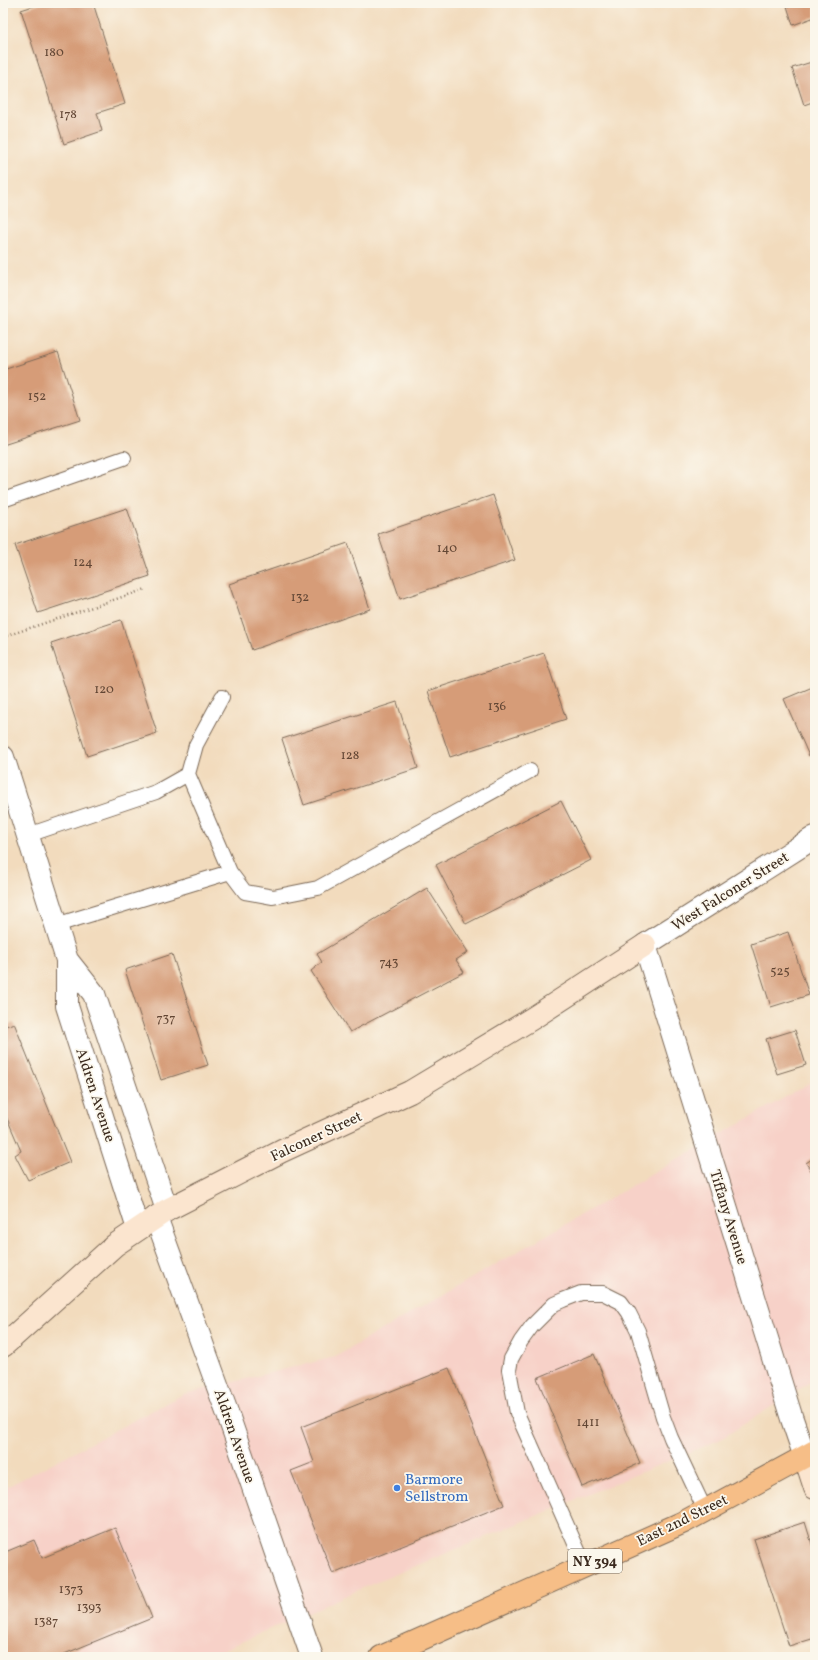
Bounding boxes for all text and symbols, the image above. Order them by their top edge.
house number: 180 [44,44,64,62]
house number: 178 [59,106,77,124]
house number: 152 [28,388,46,406]
house number: 140 [437,540,457,558]
house number: 124 [73,554,93,572]
house number: 132 [291,589,309,607]
house number: 120 [94,681,114,699]
house number: 136 [488,698,507,716]
house number: 128 [341,747,359,765]
street label: West Falconer Street [668,848,793,937]
house number: 743 [380,954,399,972]
house number: 525 [770,963,790,981]
house number: 737 [157,1010,175,1028]
street label: Aldren Avenue [69,1046,120,1145]
street label: Falconer Street [267,1107,366,1168]
street label: Tiffany Avenue [703,1167,752,1267]
street label: Aldren Avenue [208,1387,259,1486]
house number: 1411 [577,1414,599,1432]
place label: Barmore Sellstrom [405,1470,469,1508]
marker: Barmore Sellstrom [392,1483,402,1493]
street label: East 2nd Street [634,1490,732,1552]
road number: NY 394 [568,1549,622,1573]
house number: 1373 [59,1581,83,1599]
house number: 1393 [77,1599,102,1617]
house number: 1387 [34,1613,58,1631]

